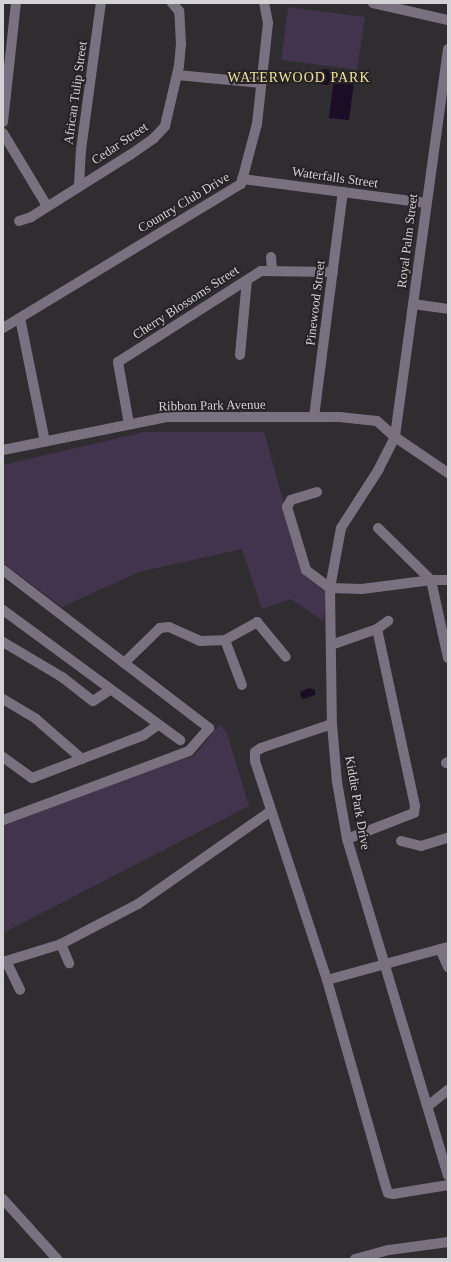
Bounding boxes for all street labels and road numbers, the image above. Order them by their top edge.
street label: African Tulip Street [61,40,91,146]
street label: Cedar Street [89,119,151,169]
street label: Waterfalls Street [291,164,379,192]
street label: Country Club Drive [135,170,233,236]
street label: Royal Palm Street [394,193,422,289]
street label: Pinewood Street [303,260,329,346]
street label: Cherry Blossoms Street [130,263,242,343]
street label: Ribbon Park Avenue [158,397,266,415]
street label: Kiddie Park Drive [341,755,373,851]

